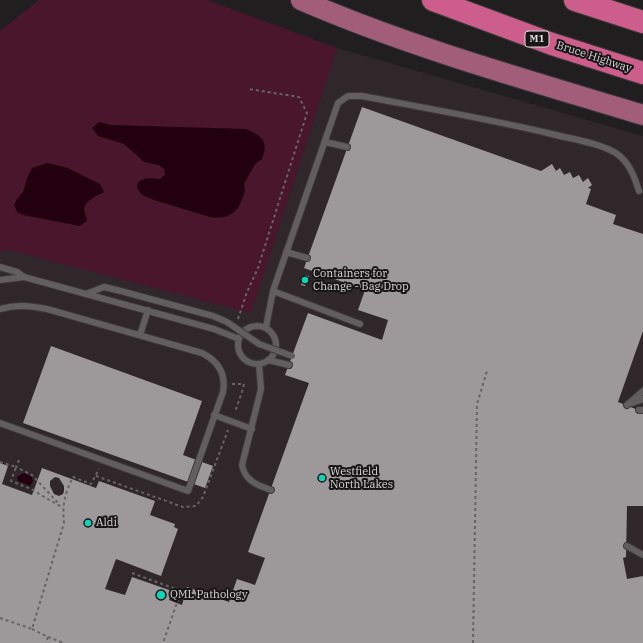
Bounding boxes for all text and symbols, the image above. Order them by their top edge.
road number: M1 [525,31,549,47]
street label: Bruce Highway [555,39,633,75]
place label: Containers for Change - Bag Drop [313,267,409,293]
marker: Containers for Change - Bag Drop [300,275,310,285]
place label: Westfield North Lakes [330,465,393,491]
marker: Westfield North Lakes [317,473,327,483]
place label: Aldi [96,516,117,530]
marker: Aldi [83,518,93,528]
place label: QML Pathology [170,588,248,602]
marker: QML Pathology [155,589,167,601]

